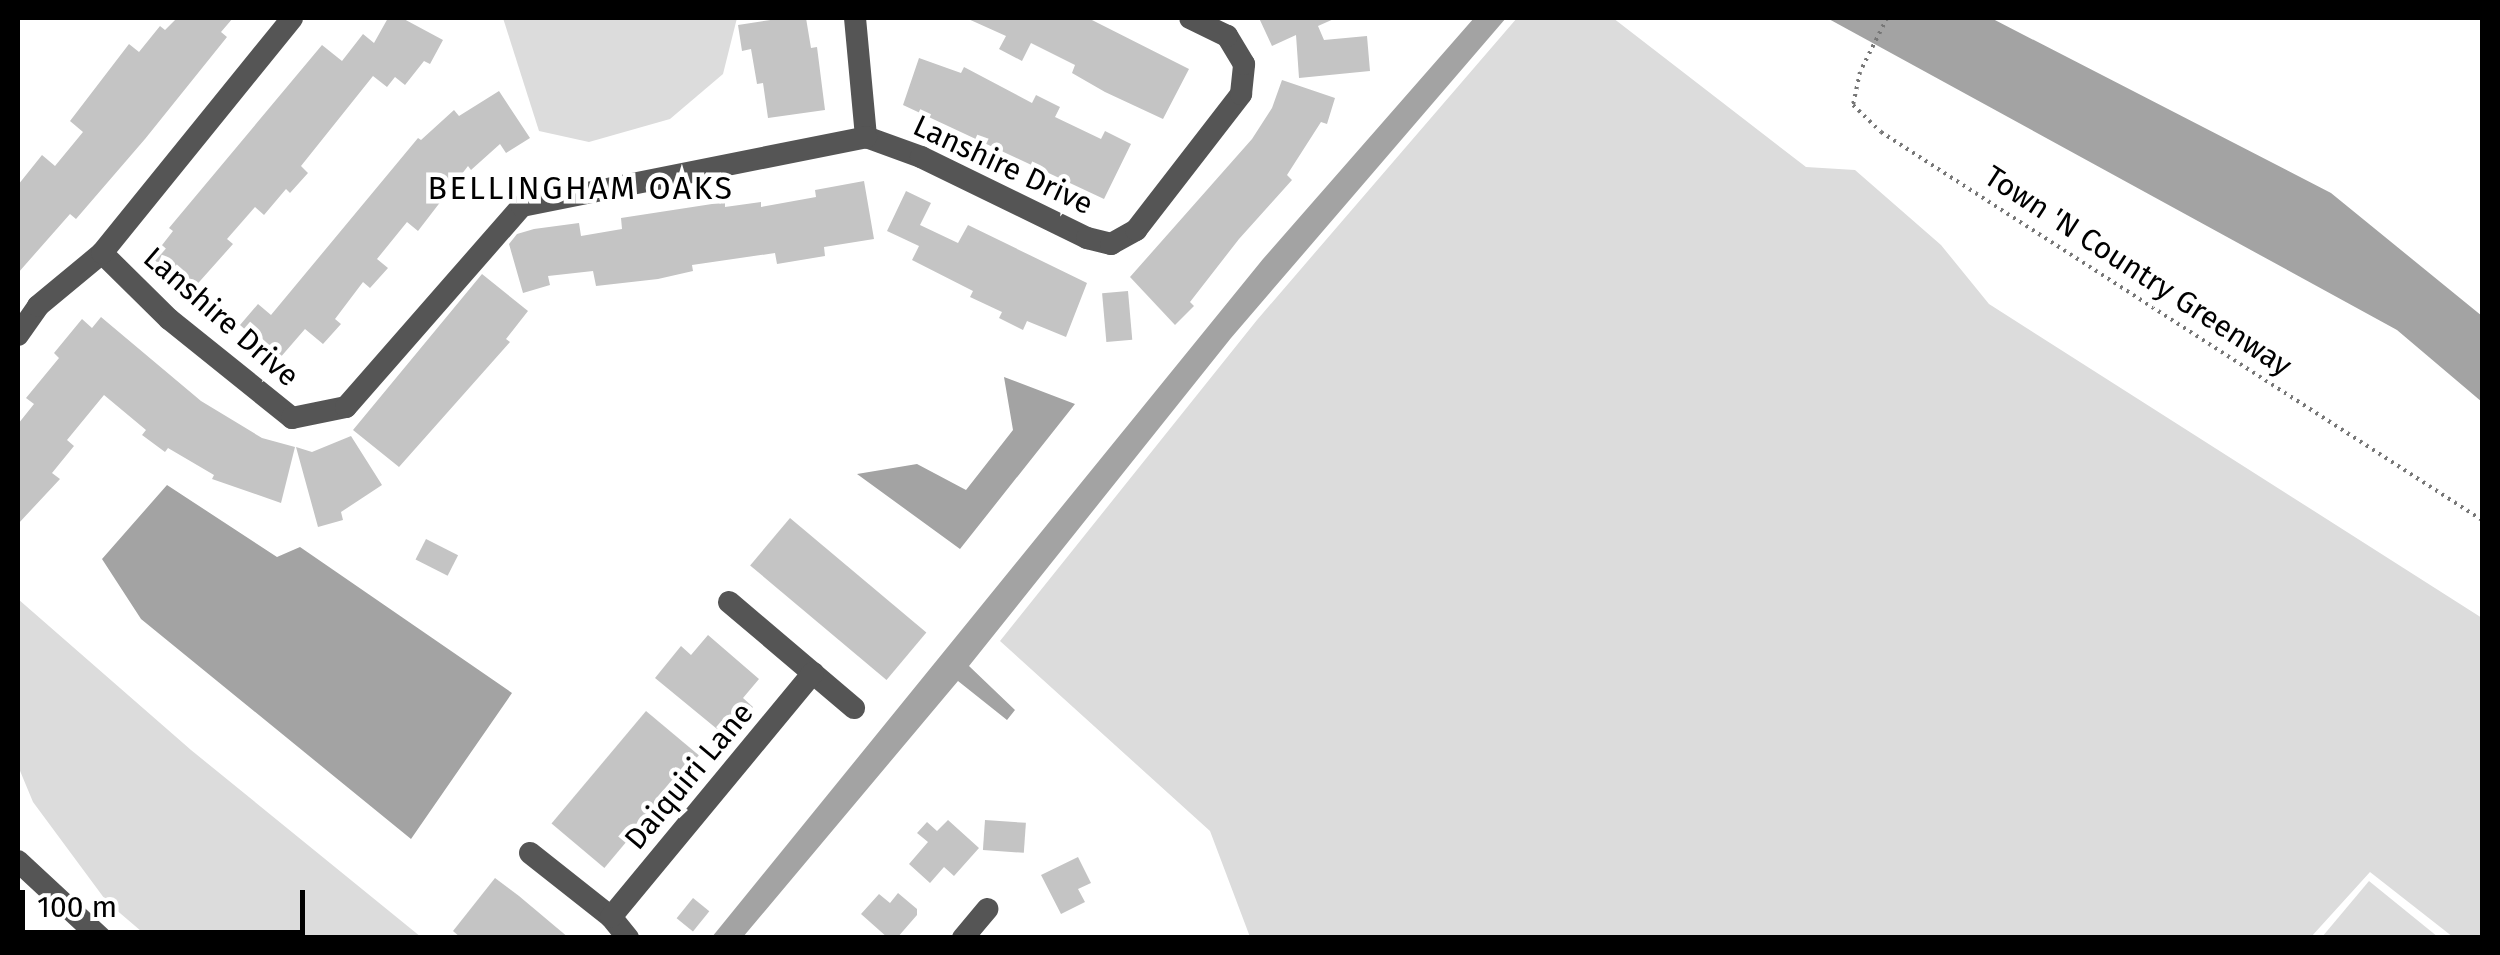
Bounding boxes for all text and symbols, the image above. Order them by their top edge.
street label: Lanshire Drive [908,108,1098,222]
street label: Town 'N Country Greenway [1978,158,2298,384]
district label: BELLINGHAM OAKS [427,169,735,207]
street label: Lanshire Drive [136,240,306,394]
street label: Daiquiri Lane [617,695,761,857]
scale bar [25,870,310,932]
text: 100 m [37,889,117,925]

